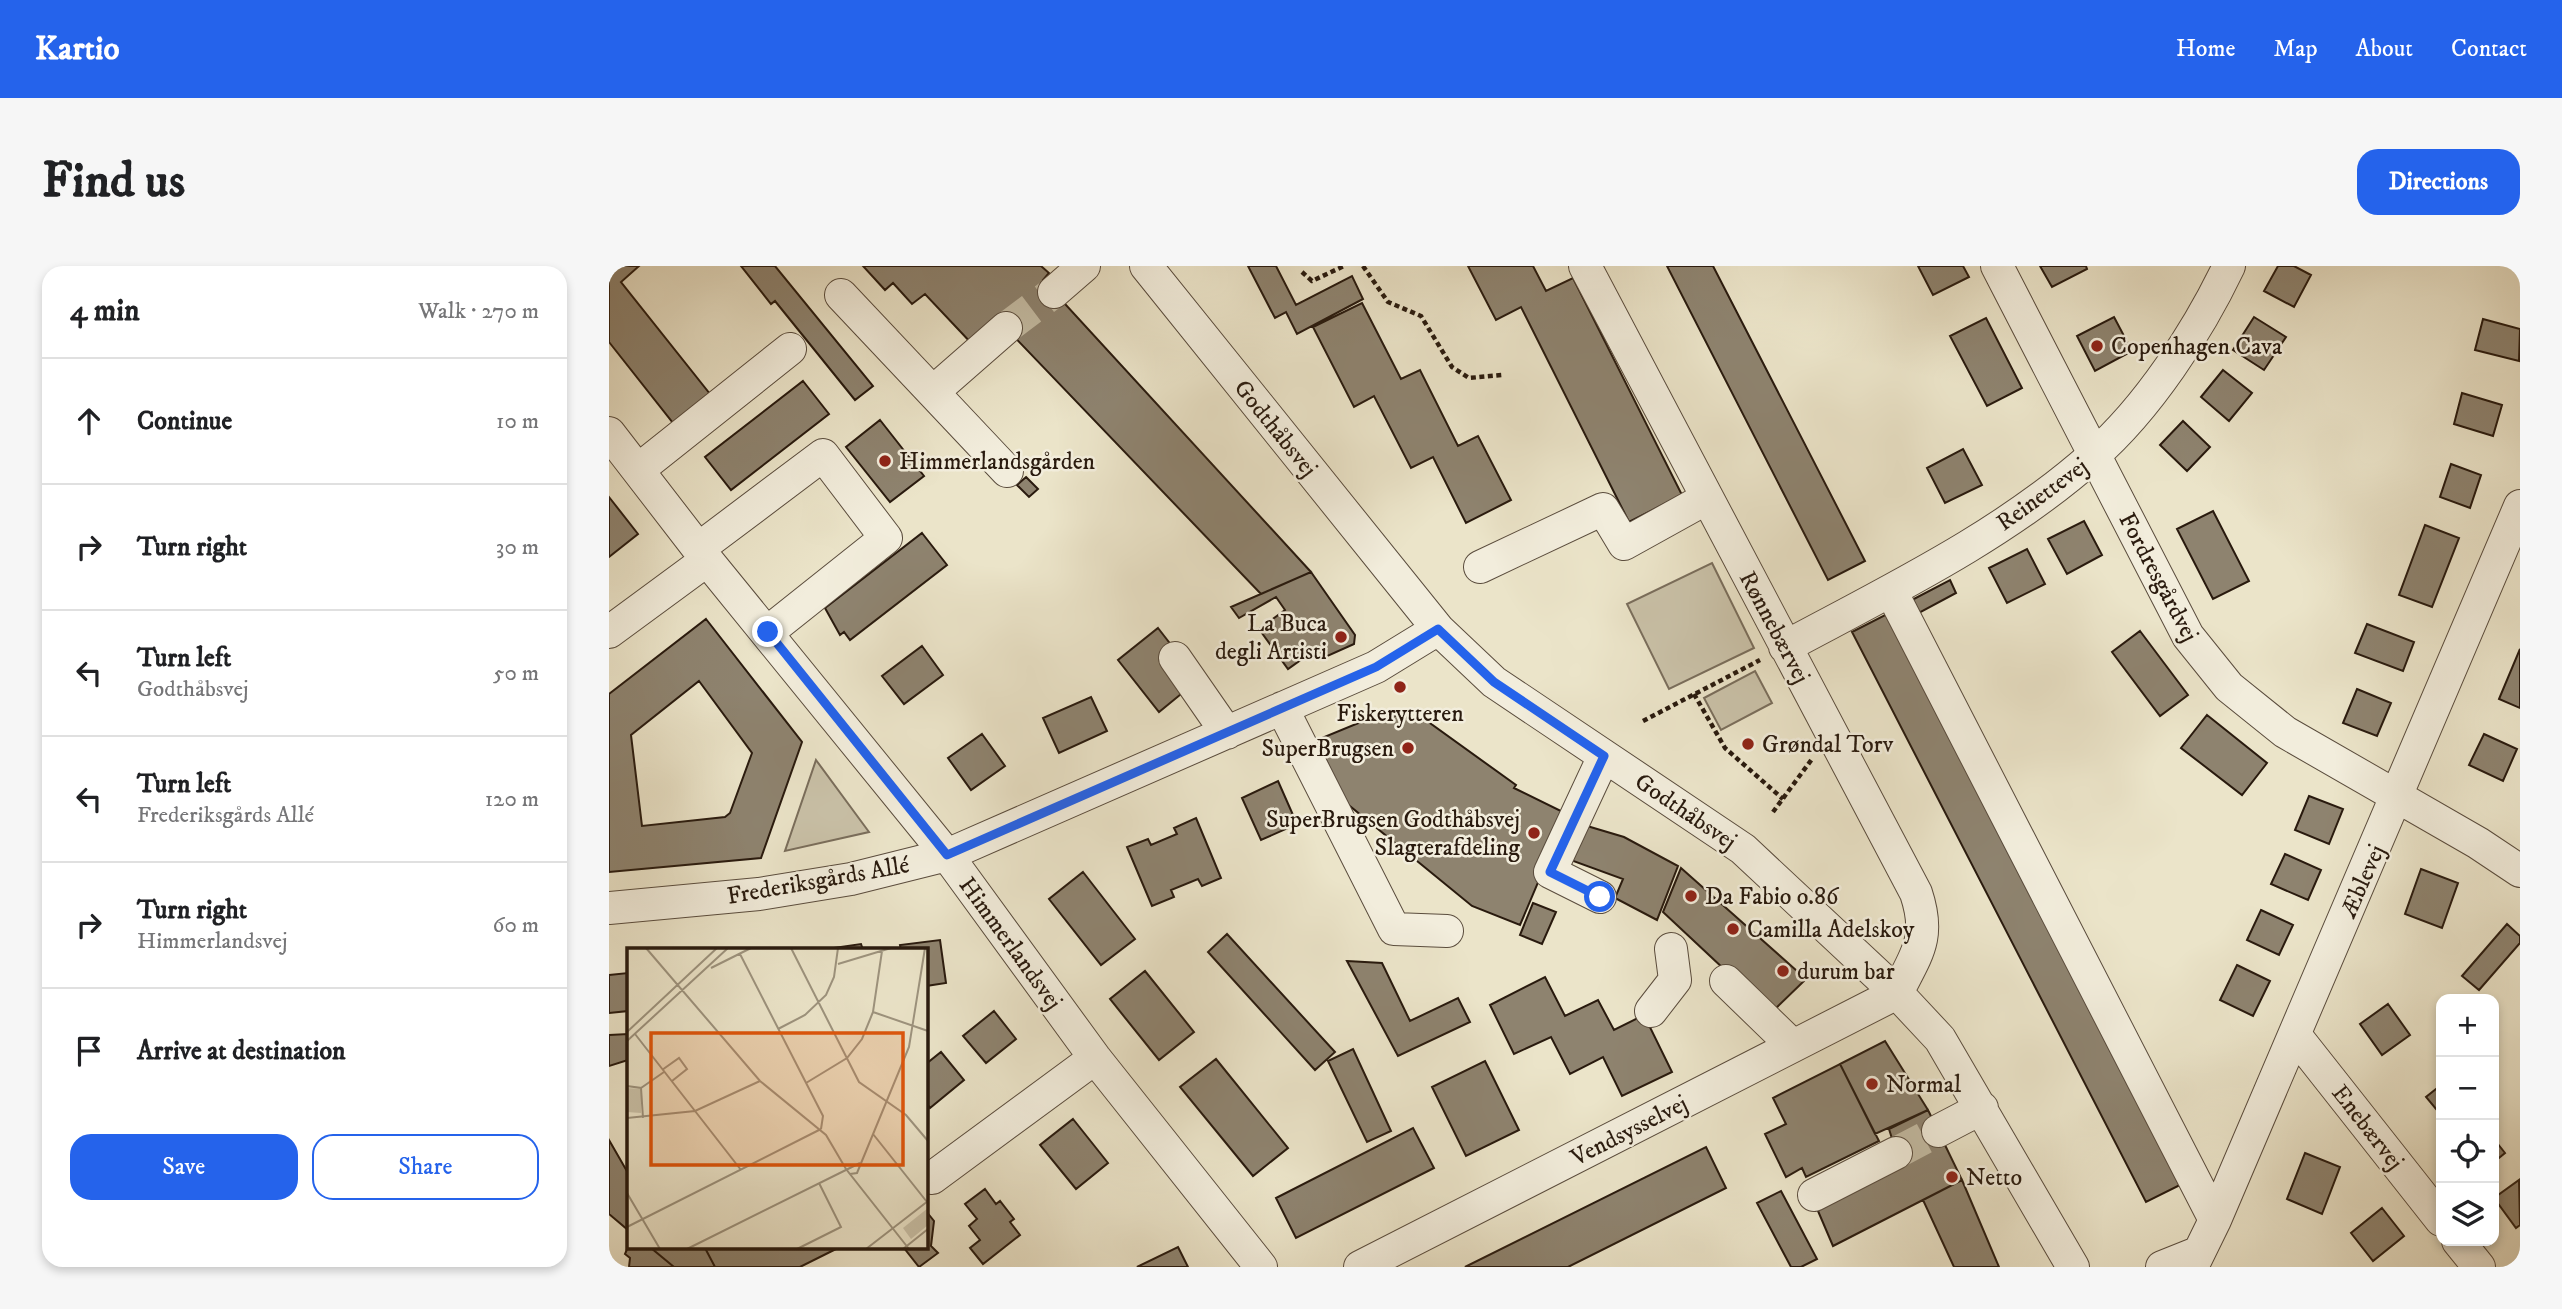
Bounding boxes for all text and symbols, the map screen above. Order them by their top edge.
text: Kartio [35,29,120,70]
text: Home [2176,34,2235,64]
text: Map [2273,34,2318,64]
text: About [2356,34,2413,64]
text: Contact [2451,34,2527,64]
button: Directions [2357,149,2520,215]
text: Find us [42,151,185,213]
text: 4 min [70,293,140,330]
text: Walk · 270 m [418,297,539,326]
place label: Copenhagen Cava [2111,332,2283,362]
marker: Copenhagen Cava [2089,338,2105,354]
street label: Godthåbsvej [1227,374,1323,483]
icon: ahead [70,402,108,440]
text: Continue [137,405,232,438]
text: 10 m [496,407,539,436]
place label: Himmerlandsgården [899,447,1096,477]
street label: Reinettevej [1991,452,2094,538]
marker: Himmerlandsgården [877,453,893,469]
street label: Fordresgårdvej [2112,508,2205,647]
icon: right [70,528,108,566]
text: Turn right [137,531,247,564]
text: 30 m [496,533,539,562]
street label: Rønnebærvej [1732,566,1816,689]
place label: La Buca degli Artisti [1215,609,1328,667]
route end [752,616,783,647]
marker: La Buca degli Artisti [1333,629,1349,645]
text: Turn left [137,642,231,675]
icon: left [70,654,108,692]
text: 50 m [493,659,539,688]
text: Godthåbsvej [137,675,249,704]
marker: Fiskerytteren [1392,679,1408,695]
place label: Fiskerytteren [1336,699,1464,729]
place label: Grøndal Torv [1762,730,1894,760]
place label: SuperBrugsen [1261,734,1394,764]
marker: Grøndal Torv [1740,736,1756,752]
marker: SuperBrugsen [1400,740,1416,756]
street label: Godthåbsvej [1629,767,1742,857]
text: Turn left [137,768,231,801]
icon: left [70,780,108,818]
text: 120 m [485,785,539,814]
text: Frederiksgårds Allé [137,801,314,830]
place label: SuperBrugsen Godthåbsvej Slagterafdeling [1266,805,1520,863]
marker: SuperBrugsen Godthåbsvej Slagterafdeling [1526,825,1542,841]
street label: Æblevej [2333,840,2392,924]
street label: Frederiksgårds Allé [725,850,912,912]
street label: Himmerlandsvej [952,871,1069,1016]
route start [1584,881,1615,912]
place label: Da Fabio o.86 [1705,882,1840,912]
marker: Da Fabio o.86 [1683,888,1699,904]
text: Turn right [137,894,247,927]
icon: right [70,906,108,944]
text: 60 m [492,911,539,940]
place label: Camilla Adelskoy [1747,915,1915,945]
marker: Camilla Adelskoy [1725,921,1741,937]
text: Himmerlandsvej [137,927,288,956]
inset map [627,948,927,1250]
place label: durum bar [1797,957,1895,987]
marker: durum bar [1775,963,1791,979]
map controls [2436,994,2499,1246]
button: + [2436,994,2499,1057]
icon: arrive [70,1032,108,1070]
text: Arrive at destination [137,1035,346,1068]
button: − [2436,1057,2499,1120]
place label: Normal [1886,1070,1962,1100]
marker: Normal [1864,1076,1880,1092]
street label: Enebærvej [2325,1079,2410,1176]
street label: Vendsysselvej [1565,1089,1693,1174]
button: locate [2436,1120,2499,1183]
button: Save [70,1134,298,1200]
button: Share [312,1134,539,1200]
place label: Netto [1966,1163,2022,1193]
marker: Netto [1944,1169,1960,1185]
button: layers [2436,1183,2499,1246]

